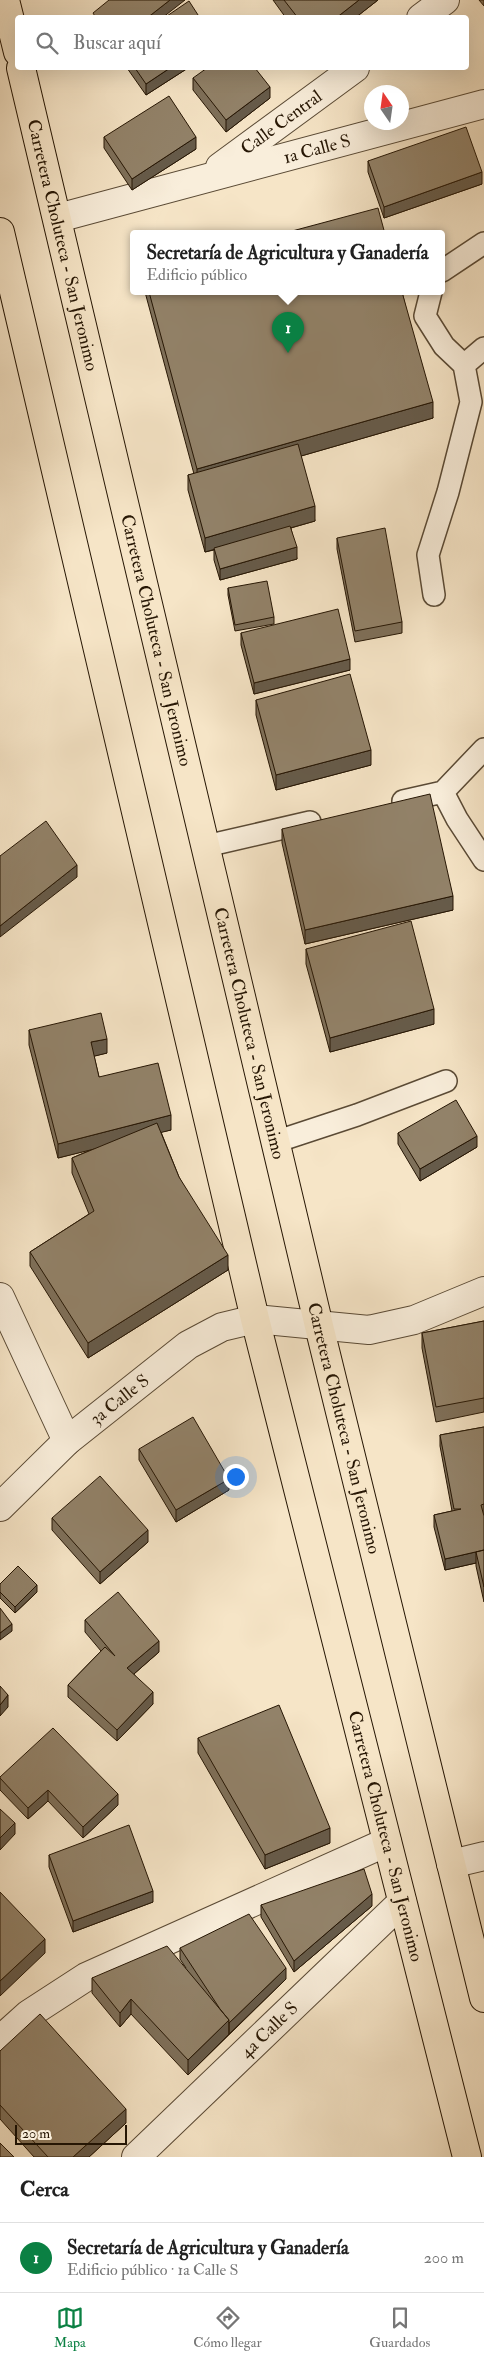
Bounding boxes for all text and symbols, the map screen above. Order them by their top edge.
search box [15,15,469,70]
icon: search [33,29,61,57]
text: Buscar aquí [73,31,161,55]
street label: Calle Central [236,85,327,160]
north arrow [364,85,409,130]
street label: Carretera Choluteca - San Jeronimo [22,117,103,374]
street label: 1a Calle S [281,129,353,169]
popup [130,230,445,295]
text: Secretaría de Agricultura y Ganadería [147,241,428,265]
text: Edificio público [147,265,247,285]
pin: 1 [272,312,304,353]
street label: Carretera Choluteca - San Jeronimo [115,512,197,769]
street label: Carretera Choluteca - San Jeronimo [208,905,290,1162]
street label: Carretera Choluteca - San Jeronimo [302,1300,386,1557]
street label: 3a Calle S [86,1369,154,1430]
your location [223,1464,249,1490]
street label: Carretera Choluteca - San Jeronimo [343,1708,428,1965]
street label: 4a Calle S [235,1997,303,2063]
scale bar [15,2122,128,2145]
text: 20 m [22,2125,50,2142]
text: Cerca [20,2176,69,2203]
text: Secretaría de Agricultura y Ganadería [67,2236,349,2260]
text: 1 [33,2248,39,2268]
text: 200 m [424,2248,464,2268]
text: Edificio público · 1a Calle S [67,2260,238,2280]
tab: Mapa [54,2304,86,2351]
tab: Cómo llegar [193,2304,262,2351]
tab: Guardados [369,2304,430,2351]

